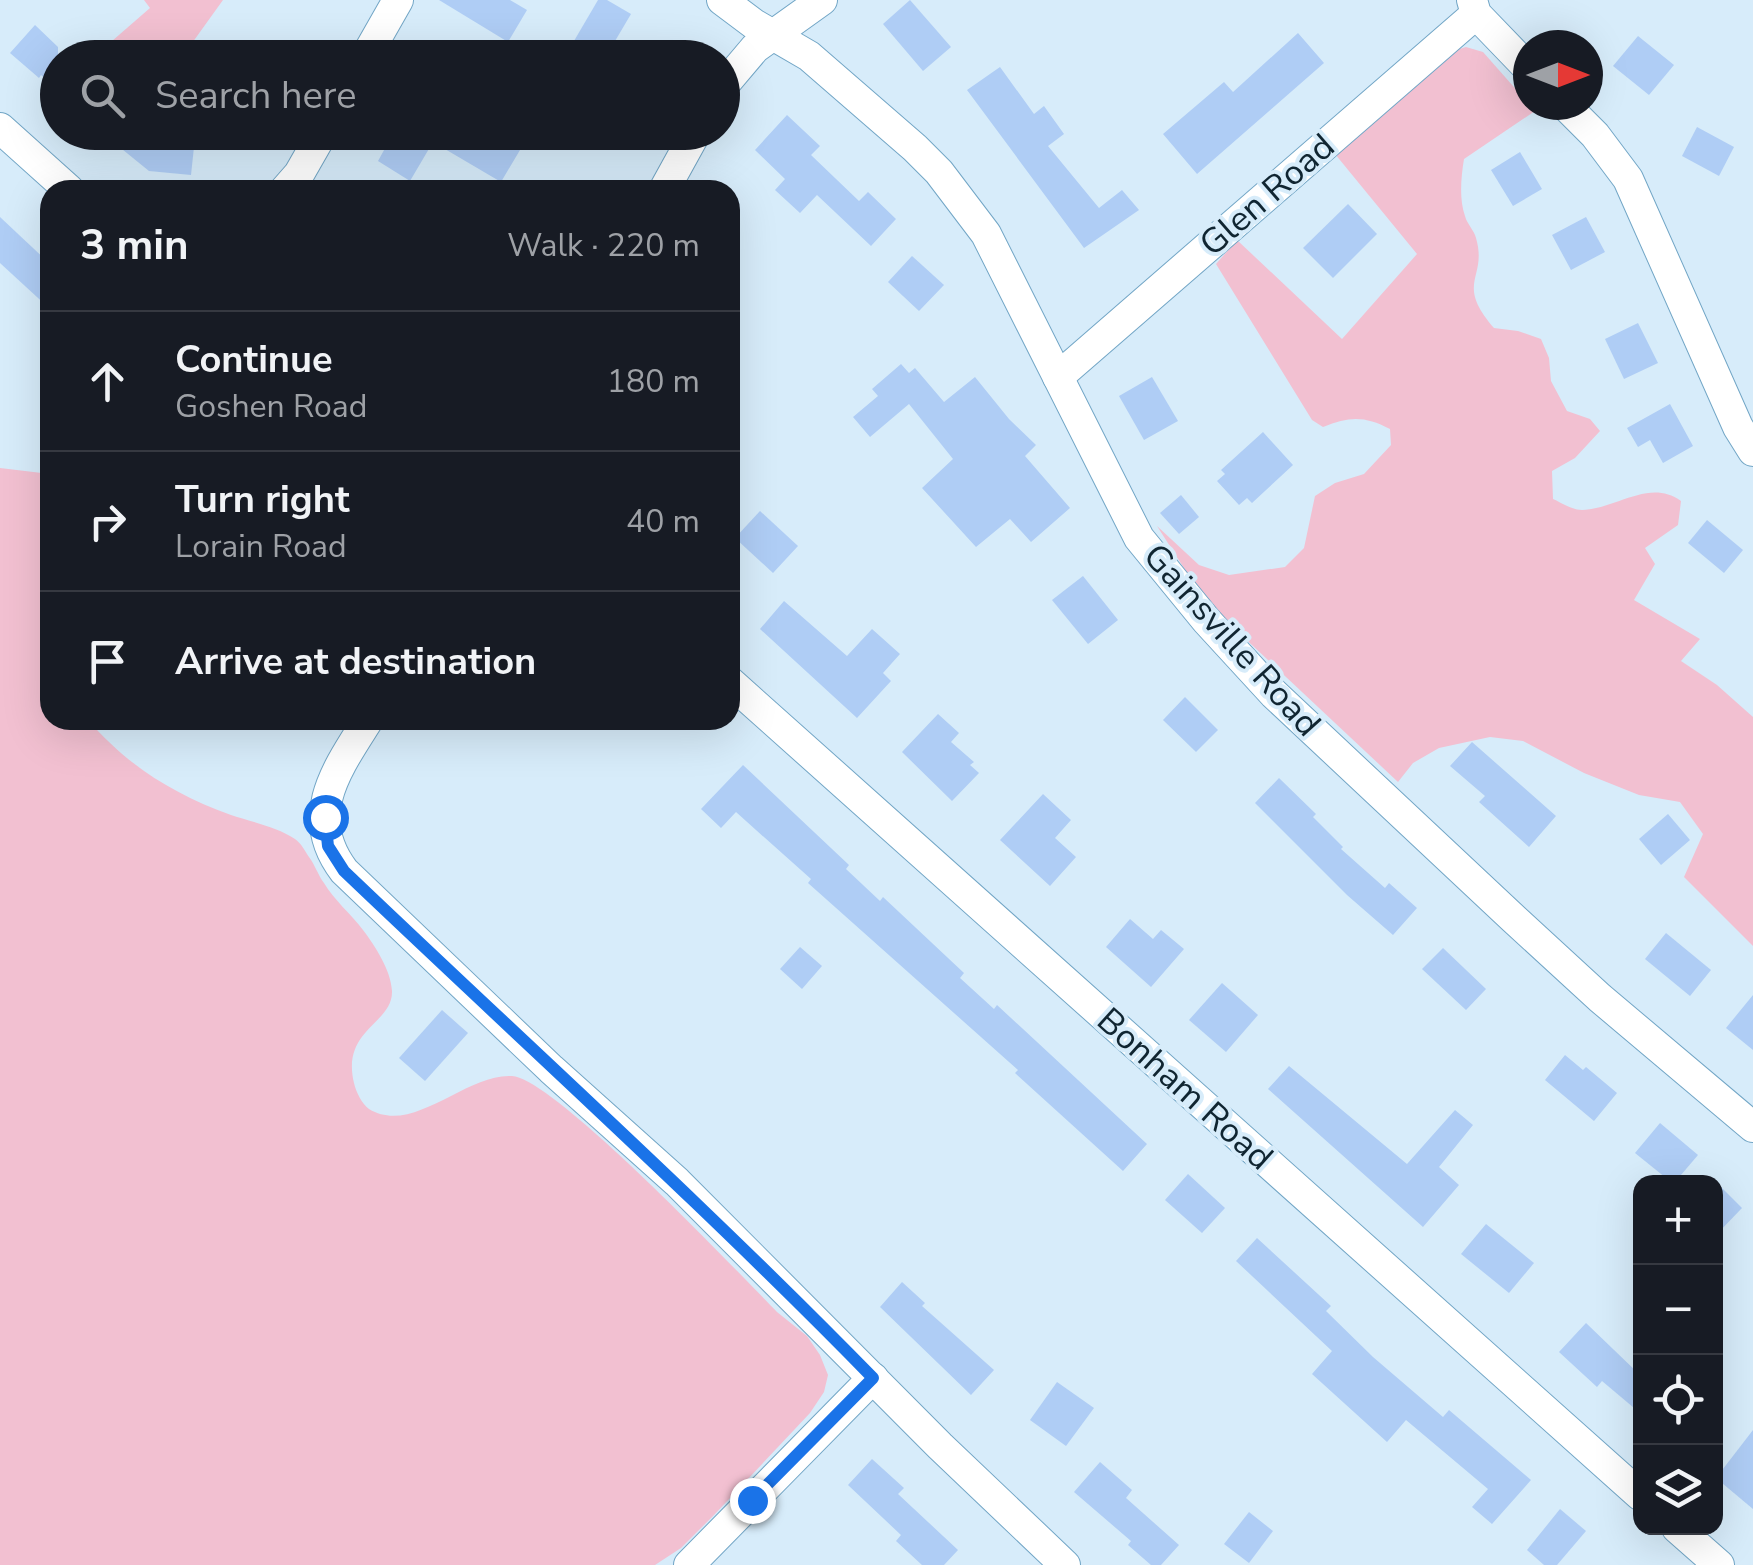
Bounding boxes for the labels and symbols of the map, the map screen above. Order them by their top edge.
north arrow [1513,30,1603,120]
street label: Glen Road [1189,123,1345,267]
street label: Gainsville Road [1133,534,1331,746]
route start [303,795,349,841]
street label: Bonham Road [1087,997,1283,1181]
route end [730,1478,776,1524]

